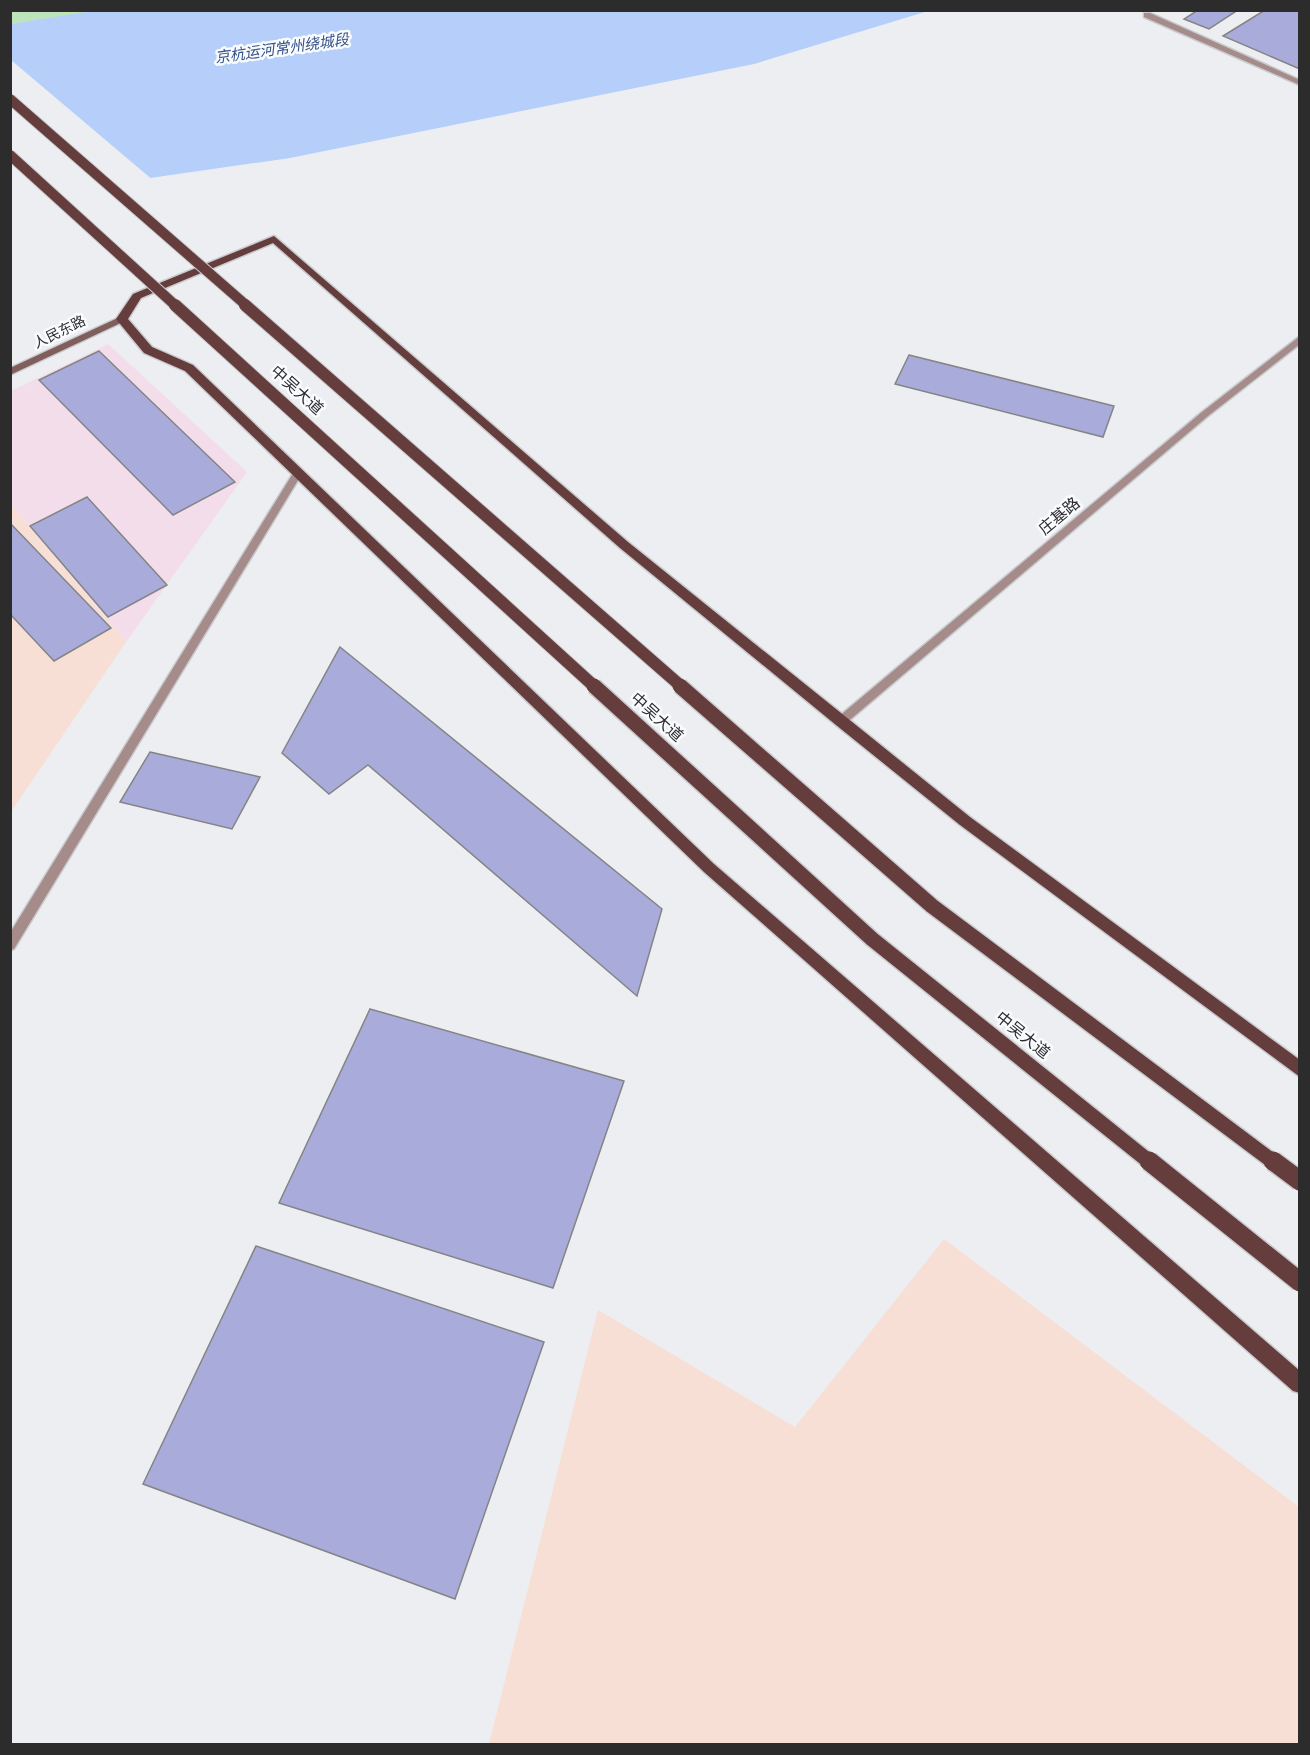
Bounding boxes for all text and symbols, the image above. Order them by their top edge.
water label: 京杭运河常州绕城段 [214,31,352,69]
street label: 人民东路 [31,313,89,353]
street label: 中吴大道 [266,362,326,420]
street label: 庄基路 [1035,494,1085,540]
street label: 中吴大道 [626,689,686,747]
street label: 中吴大道 [991,1008,1053,1064]

